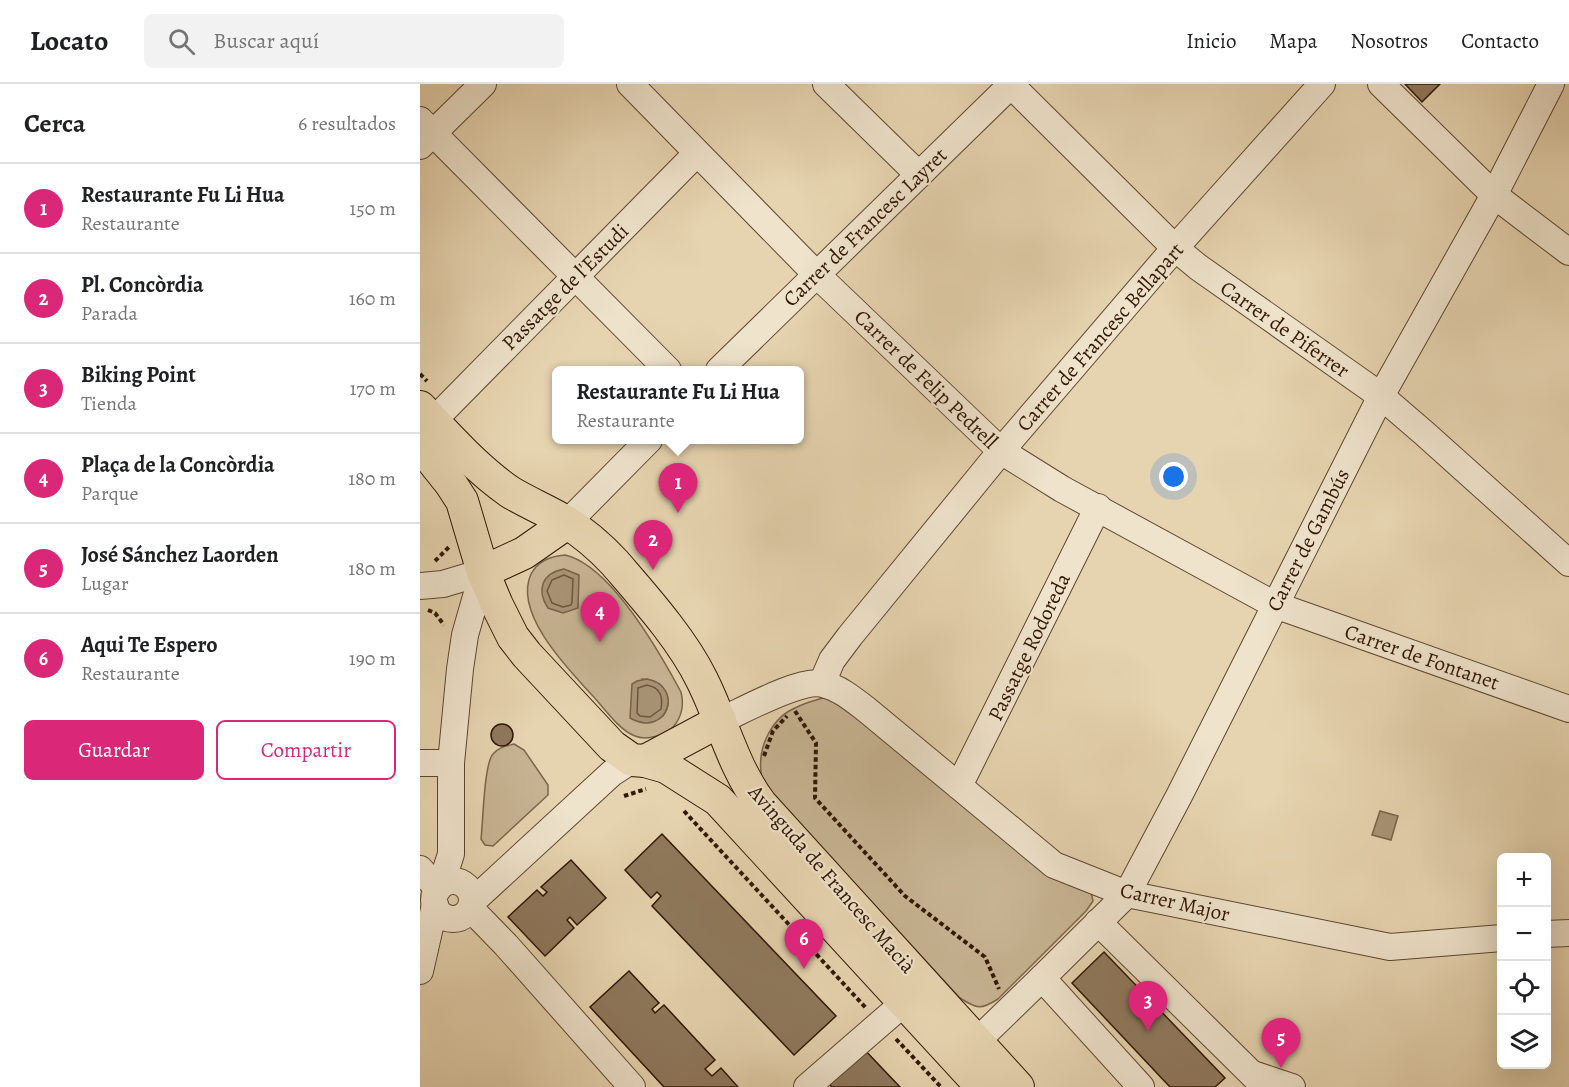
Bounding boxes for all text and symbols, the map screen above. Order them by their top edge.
search box [144,14,564,68]
text: Locato [30,22,108,60]
icon: search [165,25,198,58]
text: Buscar aquí [213,26,319,56]
text: Inicio [1186,27,1236,55]
text: Mapa [1269,27,1318,55]
text: Nosotros [1351,27,1428,55]
text: Contacto [1461,27,1539,55]
text: Cerca [24,106,86,141]
text: 6 resultados [298,110,396,137]
street label: Carrer de Francesc Layret [777,141,953,313]
text: Restaurante Fu Li Hua [81,180,285,210]
text: 1 [40,195,47,222]
text: 150 m [349,195,396,222]
text: Restaurante [81,210,180,237]
street label: Passatge de l'Estudi [495,217,635,357]
street label: Carrer de Francesc Bellapart [1010,237,1190,437]
text: Pl. Concòrdia [81,270,204,300]
street label: Carrer de Piferrer [1215,274,1355,384]
text: 2 [39,285,48,312]
text: 160 m [349,285,396,312]
text: Parada [81,300,138,327]
street label: Carrer de Felip Pedrell [848,303,1004,455]
text: Biking Point [81,360,196,390]
popup [552,366,804,444]
text: 3 [39,375,48,402]
text: 170 m [350,375,396,402]
text: Restaurante Fu Li Hua [576,377,780,407]
text: Tienda [81,390,137,417]
text: Restaurante [576,407,675,434]
text: Plaça de la Concòrdia [81,450,275,480]
your location [1159,462,1188,491]
pin: 1 [658,464,698,513]
street label: Carrer de Gambús [1260,464,1356,616]
text: 4 [39,465,48,492]
text: 180 m [348,465,396,492]
text: Parque [81,480,139,507]
pin: 2 [634,520,672,570]
text: José Sánchez Laorden [81,540,279,570]
text: 5 [39,555,48,582]
text: 180 m [348,555,396,582]
street label: Passatge Rodoreda [981,568,1077,726]
text: Lugar [81,570,129,597]
pin: 4 [580,592,620,642]
street label: Carrer de Fontanet [1341,617,1503,697]
text: Aqui Te Espero [81,630,218,660]
text: 6 [39,645,48,672]
text: 190 m [349,645,396,672]
text: Restaurante [81,660,180,687]
button: Guardar [24,720,204,780]
button: Compartir [216,720,396,780]
street label: Avinguda de Francesc Macià [742,778,922,979]
map controls [1497,853,1551,1069]
button: + [1497,853,1551,907]
street label: Carrer Major [1118,876,1232,928]
button: − [1497,907,1551,961]
pin: 6 [784,920,824,969]
button: locate [1497,961,1551,1015]
pin: 3 [1128,982,1168,1031]
button: layers [1497,1015,1551,1069]
pin: 5 [1262,1018,1300,1068]

